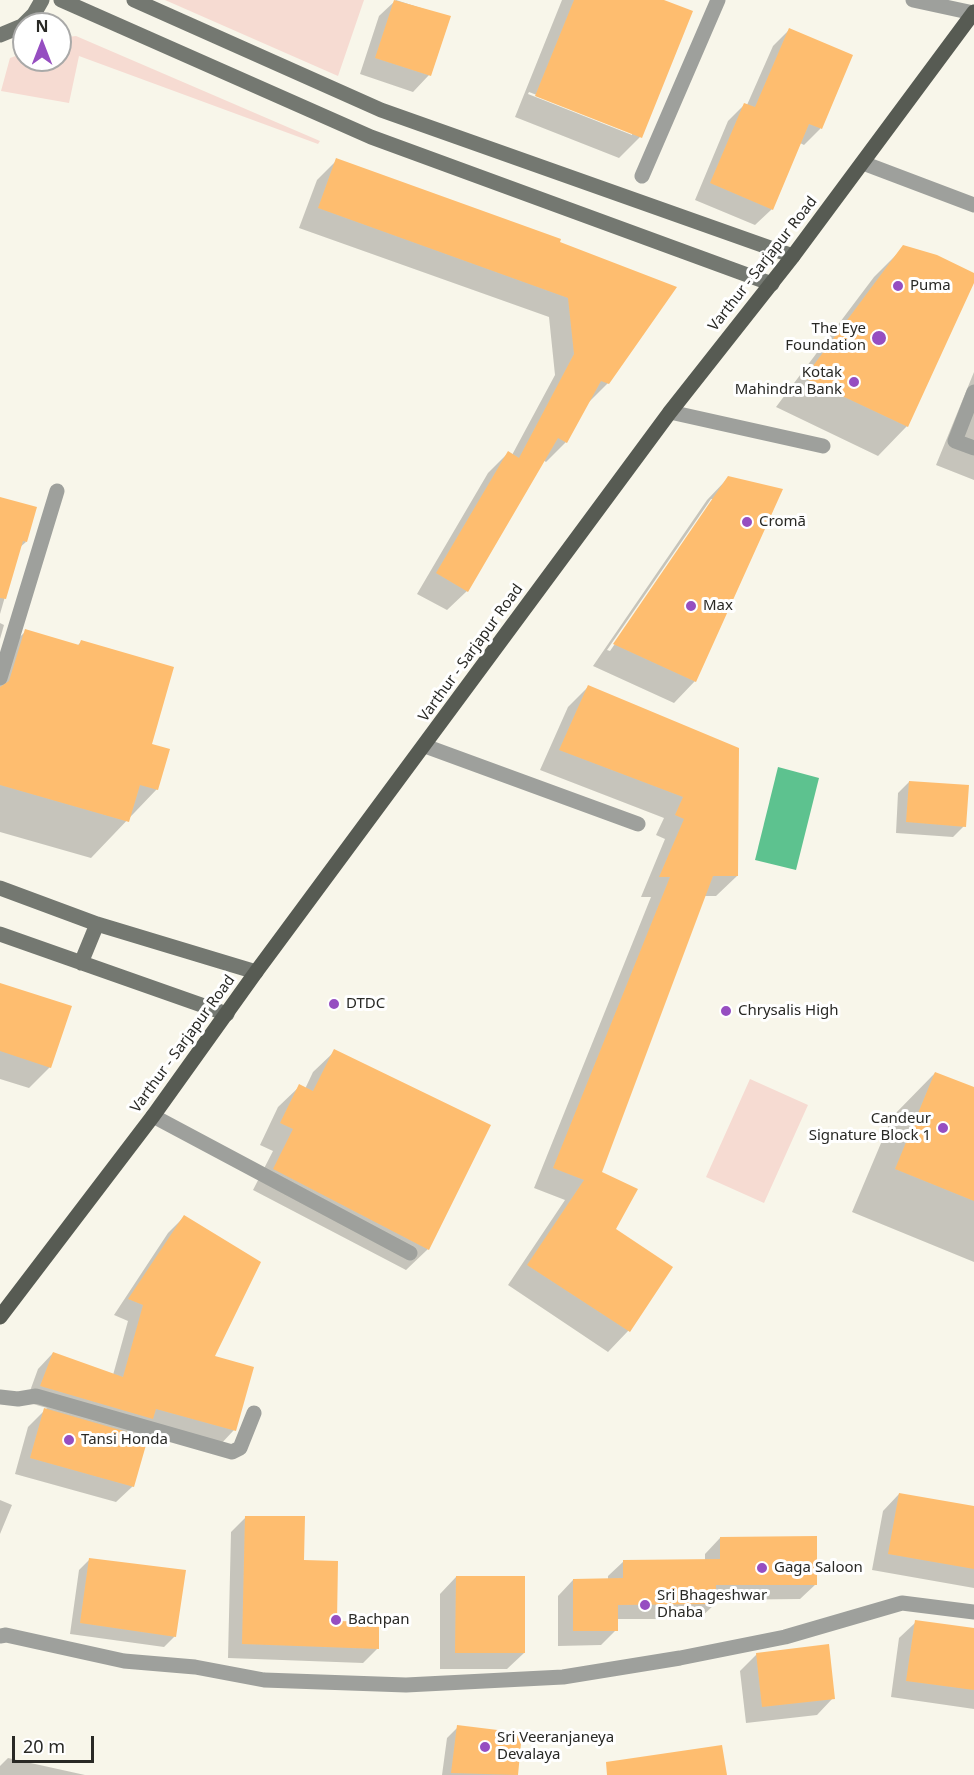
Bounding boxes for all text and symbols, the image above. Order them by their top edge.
north arrow [12,12,72,72]
text: N [35,15,49,37]
street label: Varthur - Sarjapur Road [705,193,821,335]
place label: Puma [910,277,951,295]
marker: Puma [891,279,905,293]
place label: The Eye Foundation [785,320,866,355]
marker: The Eye Foundation [870,329,888,347]
place label: Kotak Mahindra Bank [735,364,842,399]
marker: Kotak Mahindra Bank [847,375,861,389]
place label: Cromā [759,513,806,531]
marker: Cromā [740,515,754,529]
street label: Varthur - Sarjapur Road [415,581,527,725]
place label: Max [703,597,733,615]
marker: Max [684,599,698,613]
street label: Varthur - Sarjapur Road [127,972,239,1116]
place label: DTDC [346,995,385,1013]
marker: DTDC [327,997,341,1011]
place label: Chrysalis High [738,1002,838,1020]
marker: Chrysalis High [719,1004,733,1018]
place label: Candeur Signature Block 1 [809,1110,931,1145]
marker: Candeur Signature Block 1 [936,1121,950,1135]
place label: Tansi Honda [81,1431,168,1449]
marker: Tansi Honda [62,1433,76,1447]
place label: Gaga Saloon [774,1559,863,1577]
marker: Gaga Saloon [755,1561,769,1575]
place label: Sri Bhageshwar Dhaba [657,1587,767,1622]
marker: Sri Bhageshwar Dhaba [638,1598,652,1612]
place label: Bachpan [348,1611,410,1629]
marker: Bachpan [329,1613,343,1627]
scale bar [15,1724,98,1762]
place label: Sri Veeranjaneya Devalaya [497,1729,614,1764]
text: 20 m [23,1734,65,1758]
marker: Sri Veeranjaneya Devalaya [478,1740,492,1754]

